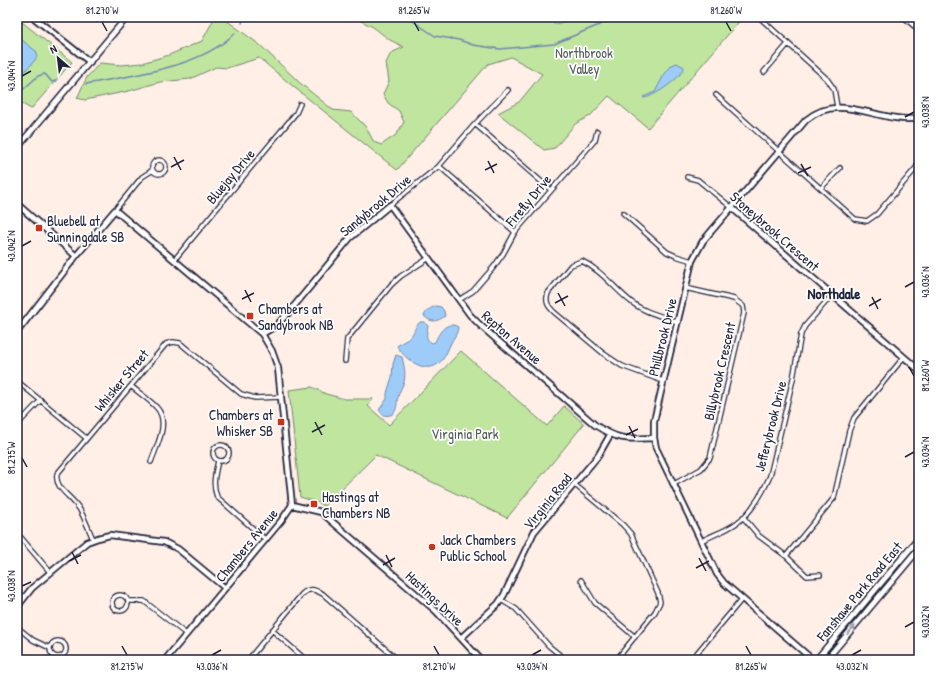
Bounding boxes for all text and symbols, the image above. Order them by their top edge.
text: 81.270°W [86,4,119,17]
text: 81.265°W [398,4,431,17]
text: 81.260°W [710,4,743,17]
north arrow [38,38,78,78]
text: N [47,42,59,57]
park label: Northbrook Valley [555,43,613,79]
text: 43.044°N [5,61,18,91]
text: 43.038°N [919,96,932,128]
street label: Bluejay Drive [201,144,260,208]
street label: Sandybrook Drive [335,169,416,241]
street label: Firefly Drive [500,170,556,231]
street label: Stoneybrook Crescent [726,187,824,276]
place label: Bluebell at Sunningdale SB [47,211,124,247]
marker: Bluebell at Sunningdale SB [34,223,44,233]
text: 43.042°N [5,231,18,261]
text: 43.036°N [919,267,932,297]
district label: Northdale [808,283,861,304]
street label: Phillbrook Drive [643,296,681,378]
place label: Chambers at Sandybrook NB [258,299,334,335]
street label: Repton Avenue [477,306,546,369]
marker: Chambers at Sandybrook NB [245,311,255,321]
street label: Billybrook Crescent [699,320,740,422]
street label: Whisker Street [89,345,153,415]
text: 81.260°W [919,359,932,392]
street label: Jefferybrook Drive [750,378,792,474]
place label: Chambers at Whisker SB [209,405,273,440]
marker: Chambers at Whisker SB [276,417,286,427]
park label: Virginia Park [431,424,499,444]
text: 43.034°N [919,437,932,467]
text: 81.275°W [5,441,18,474]
street label: Virginia Road [519,469,577,534]
place label: Hastings at Chambers NB [322,487,390,522]
marker: Hastings at Chambers NB [309,499,319,509]
street label: Chambers Avenue [210,504,282,586]
place label: Jack Chambers Public School [440,530,516,565]
street label: Fanshawe Park Road East [811,537,906,645]
marker: Jack Chambers Public School [427,542,437,552]
street label: Hastings Drive [401,566,468,631]
text: 43.038°N [5,570,18,602]
text: 43.032°N [919,606,932,638]
one-way arrow [846,625,855,636]
text: 81.275°W [111,660,144,673]
text: 43.036°N [197,660,227,673]
text: 81.270°W [423,660,456,673]
text: 43.034°N [517,660,547,673]
text: 81.265°W [735,660,768,673]
text: 43.032°N [836,660,868,673]

